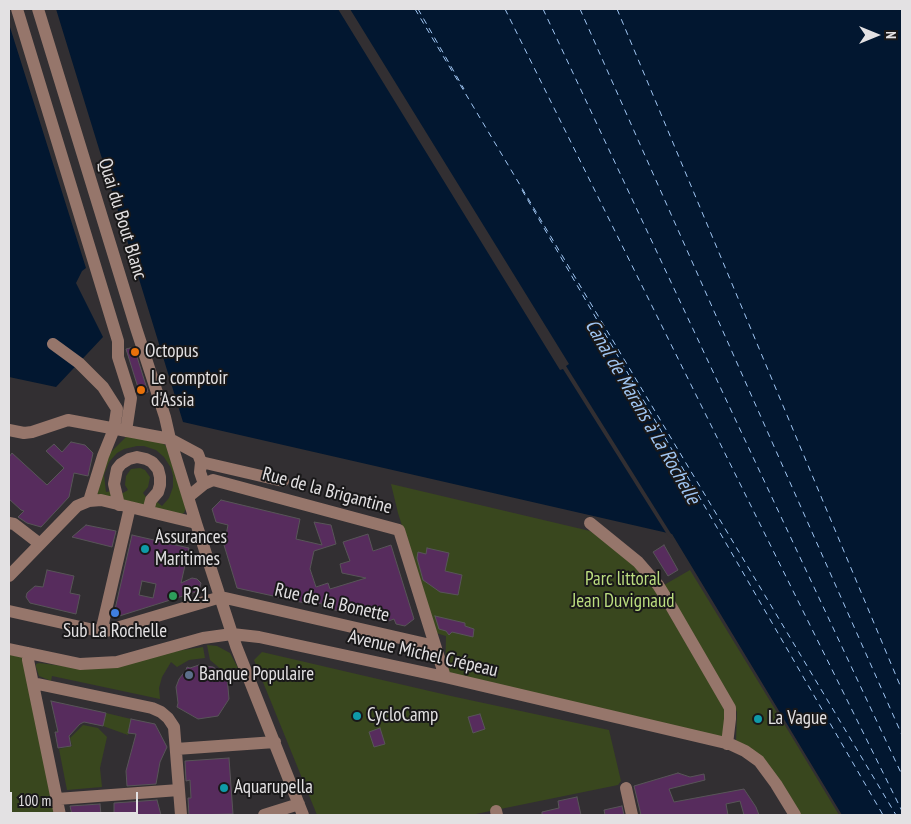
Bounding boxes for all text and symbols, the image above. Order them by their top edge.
north arrow [851,10,901,60]
text: N [882,31,900,39]
street label: Quai du Bout Blanc [93,156,151,282]
water label: Canal de Marans à La Rochelle [579,315,705,509]
place label: Octopus [145,341,198,363]
marker: Octopus [129,346,141,358]
place label: Le comptoir d'Assia [151,368,228,412]
marker: Le comptoir d'Assia [135,384,147,396]
street label: Rue de la Brigantine [260,463,394,519]
place label: Assurances Maritimes [155,527,227,571]
marker: Assurances Maritimes [139,543,151,555]
park label: Parc littoral Jean Duvignaud [572,569,674,613]
street label: Rue de la Bonette [272,579,392,627]
place label: R21 [183,585,209,607]
marker: R21 [167,590,179,602]
marker: Sub La Rochelle [109,607,121,619]
place label: Sub La Rochelle [63,621,167,643]
street label: Avenue Michel Crépeau [346,626,500,682]
place label: Banque Populaire [199,664,314,686]
marker: Banque Populaire [183,669,195,681]
place label: CycloCamp [367,705,438,727]
place label: La Vague [768,708,827,730]
marker: CycloCamp [351,710,363,722]
marker: La Vague [752,713,764,725]
place label: Aquarupella [234,777,313,799]
scale bar [12,782,140,814]
marker: Aquarupella [218,782,230,794]
text: 100 m [18,791,51,810]

